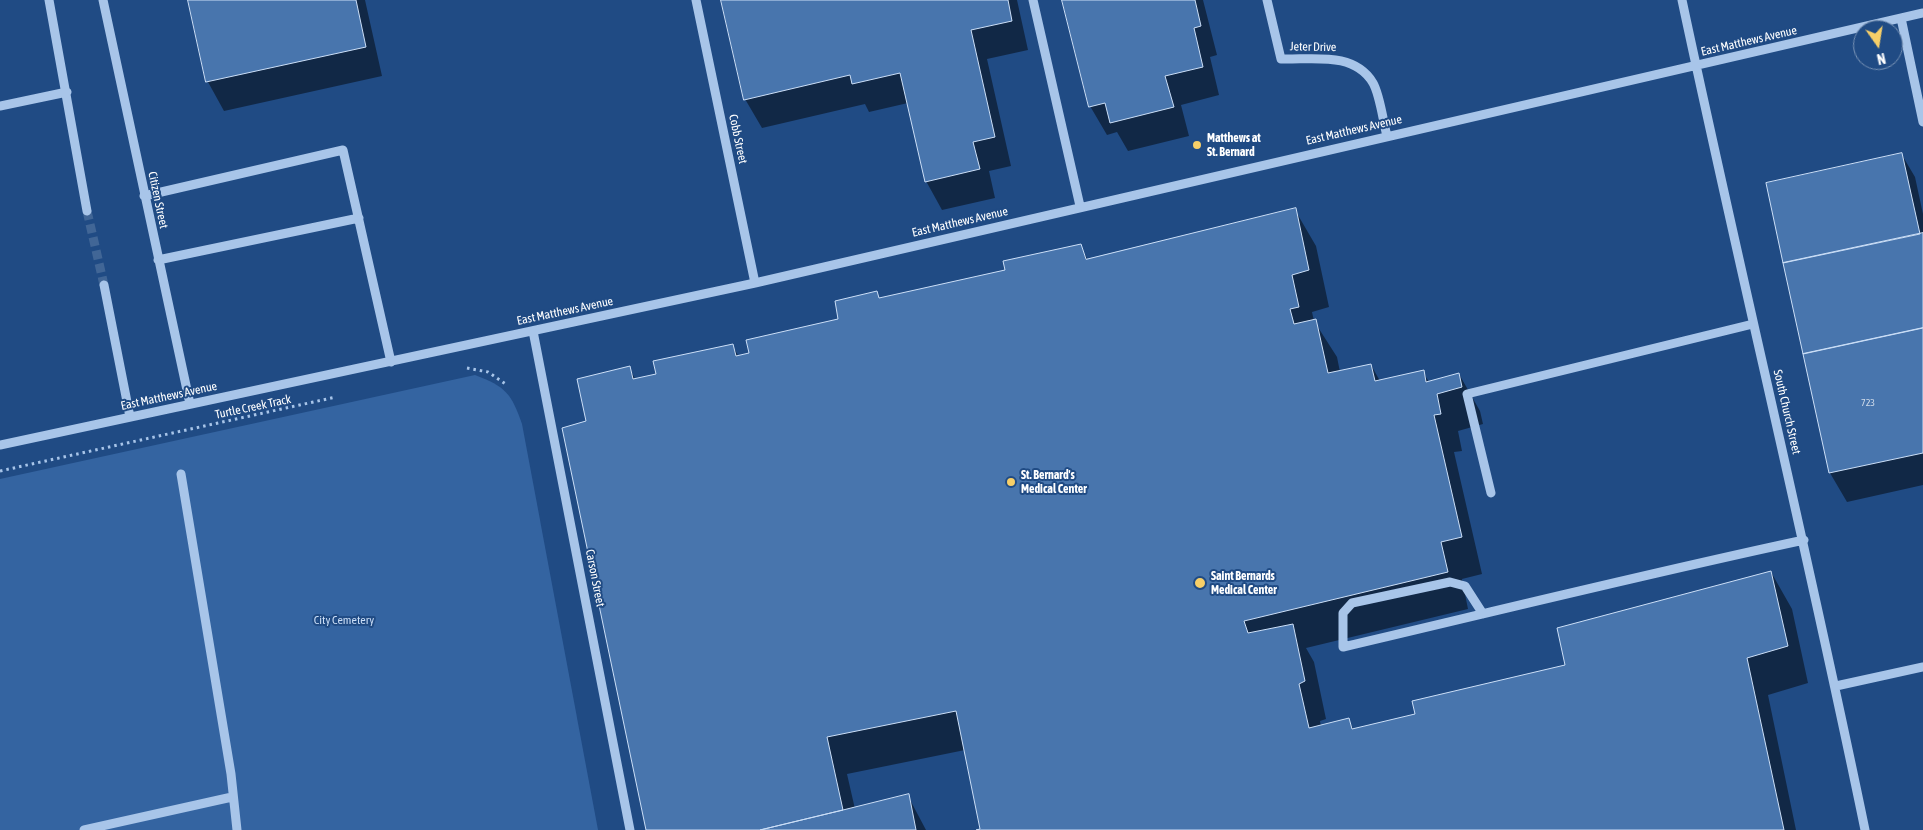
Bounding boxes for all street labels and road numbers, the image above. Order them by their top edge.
street label: East Matthews Avenue [1700,23,1798,59]
street label: Jeter Drive [1290,39,1336,55]
street label: East Matthews Avenue [1305,112,1403,148]
street label: Cobb Street [726,113,750,165]
street label: Citizen Street [145,170,171,230]
street label: East Matthews Avenue [911,204,1009,240]
street label: East Matthews Avenue [516,294,614,328]
street label: South Church Street [1770,368,1804,456]
street label: East Matthews Avenue [120,379,218,413]
street label: Turtle Creek Track [214,392,292,422]
street label: Carson Street [582,548,608,608]

